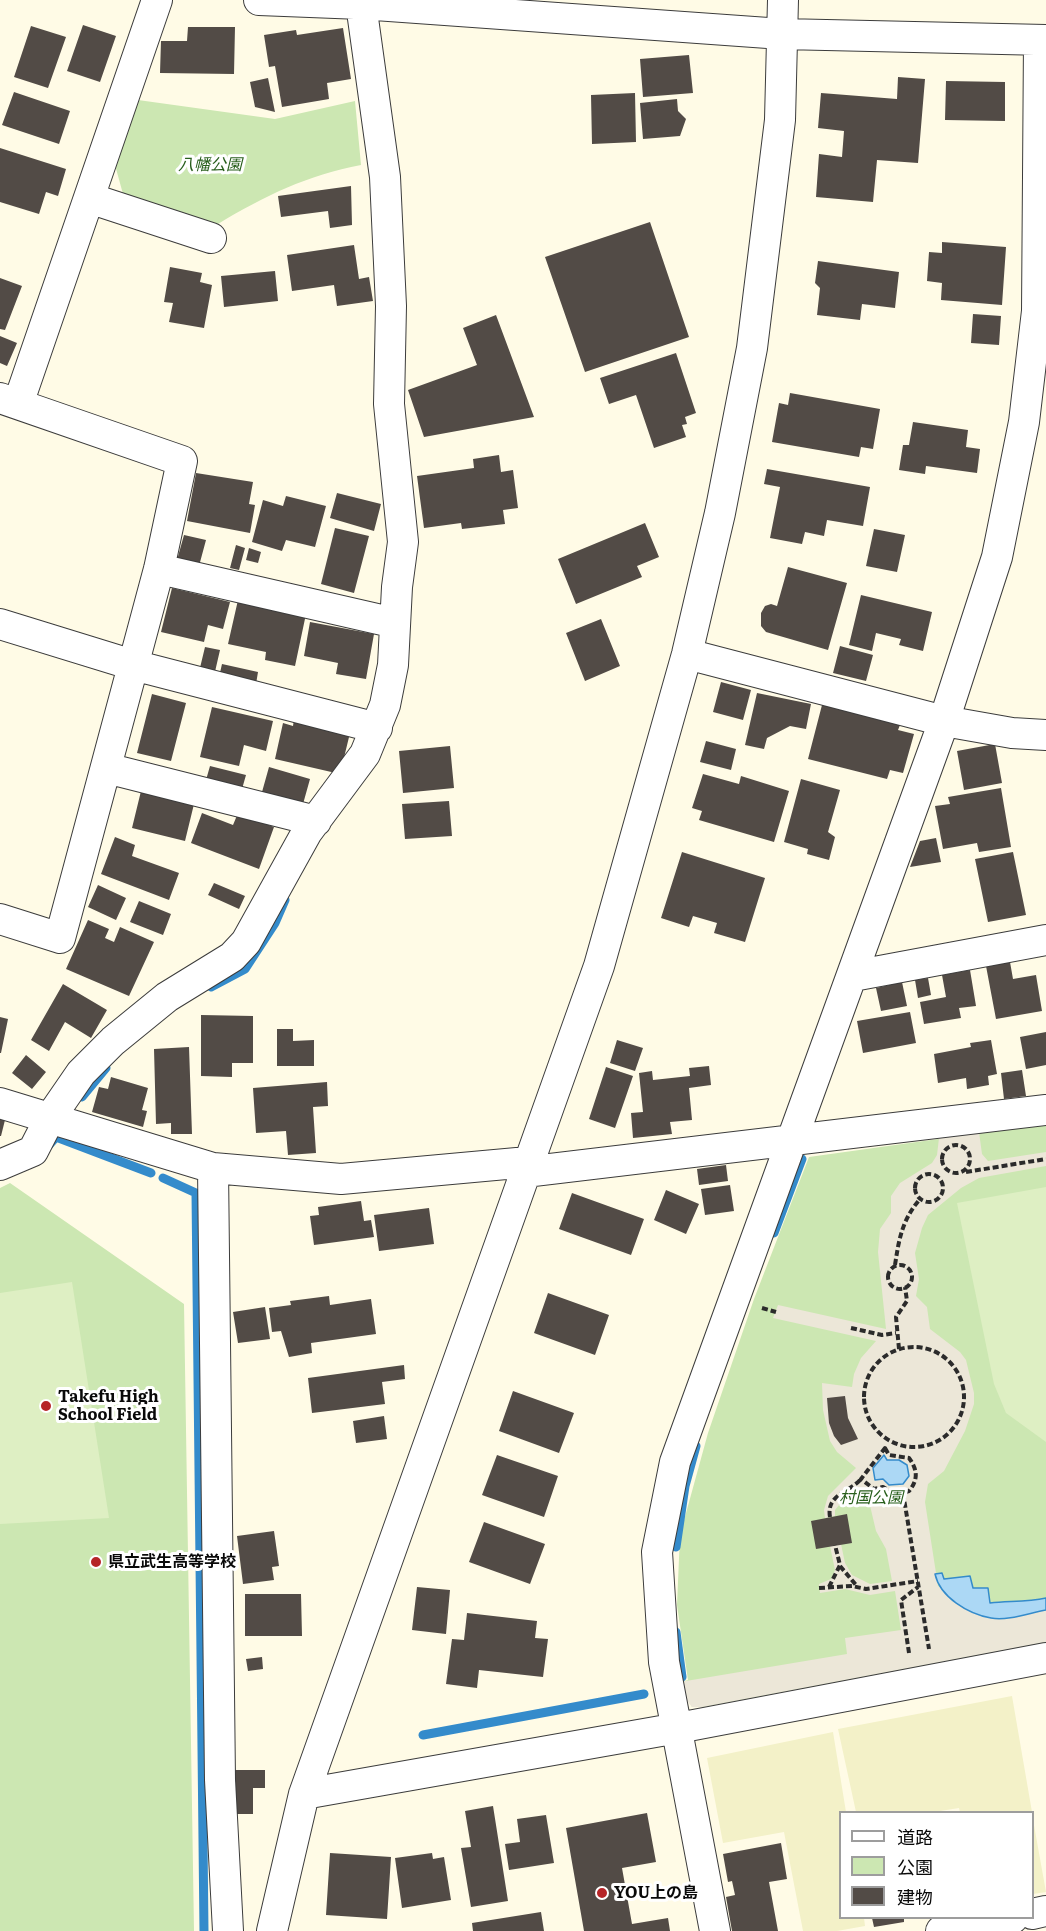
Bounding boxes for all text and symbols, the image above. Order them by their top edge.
park label: 八幡公園 [178,155,242,175]
place label: Takefu High School Field [58,1387,159,1425]
marker: Takefu High School Field [39,1399,53,1413]
park label: 村国公園 [839,1488,903,1508]
place label: 県立武生高等学校 [108,1552,236,1572]
marker: 県立武生高等学校 [89,1555,103,1569]
legend [839,1811,1034,1919]
text: 道路 [897,1823,933,1850]
text: 公園 [897,1853,933,1880]
place label: YOU上の島 [614,1883,698,1903]
text: 建物 [897,1883,933,1910]
marker: YOU上の島 [595,1886,609,1900]

